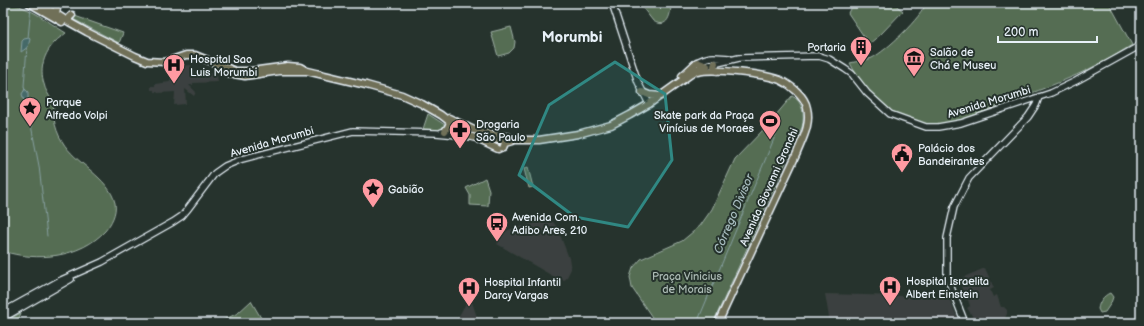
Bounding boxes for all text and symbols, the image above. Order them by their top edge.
scale bar [998,18,1097,44]
text: 200 m [1004,25,1038,40]
district label: Morumbi [542,28,602,47]
building icon: Portaria [848,34,874,67]
place label: Portaria [807,41,846,54]
museum icon: Salão de Chá e Museu [901,45,927,78]
place label: Salão de Chá e Museu [930,46,996,72]
hospital icon: Hospital Sao Luis Morumbi [161,52,187,85]
place label: Hospital Sao Luis Morumbi [190,53,257,79]
street label: Avenida Morumbi [946,83,1032,121]
place icon: Parque Alfredo Volpi [17,95,43,128]
place label: Parque Alfredo Volpi [46,96,108,122]
sports icon: Skate park da Praça Vinícius de Moraes [757,108,783,141]
place label: Skate park da Praça Vinícius de Moraes [654,109,755,135]
pharmacy icon: Drogaria São Paulo [447,117,473,150]
place label: Drogaria São Paulo [476,118,526,144]
street label: Avenida Morumbi [229,124,315,160]
street label: Avenida Giovanni Gronchi [737,126,801,248]
public building icon: Palácio dos Bandeirantes [889,141,915,174]
place label: Palácio dos Bandeirantes [918,142,985,168]
water label: Córrego Divisor [711,170,758,256]
place icon: Gabião [360,176,386,209]
place label: Gabião [388,183,424,196]
bus stop icon: Avenida Com. Adibo Ares, 210 [484,210,510,243]
place label: Avenida Com. Adibo Ares, 210 [512,211,588,237]
park label: Praça Vinicius de Morais [652,270,722,296]
hospital icon: Hospital Israelita Albert Einstein [877,274,903,307]
hospital icon: Hospital Infantil Darcy Vargas [456,275,482,308]
place label: Hospital Israelita Albert Einstein [906,275,989,301]
place label: Hospital Infantil Darcy Vargas [484,276,561,302]

